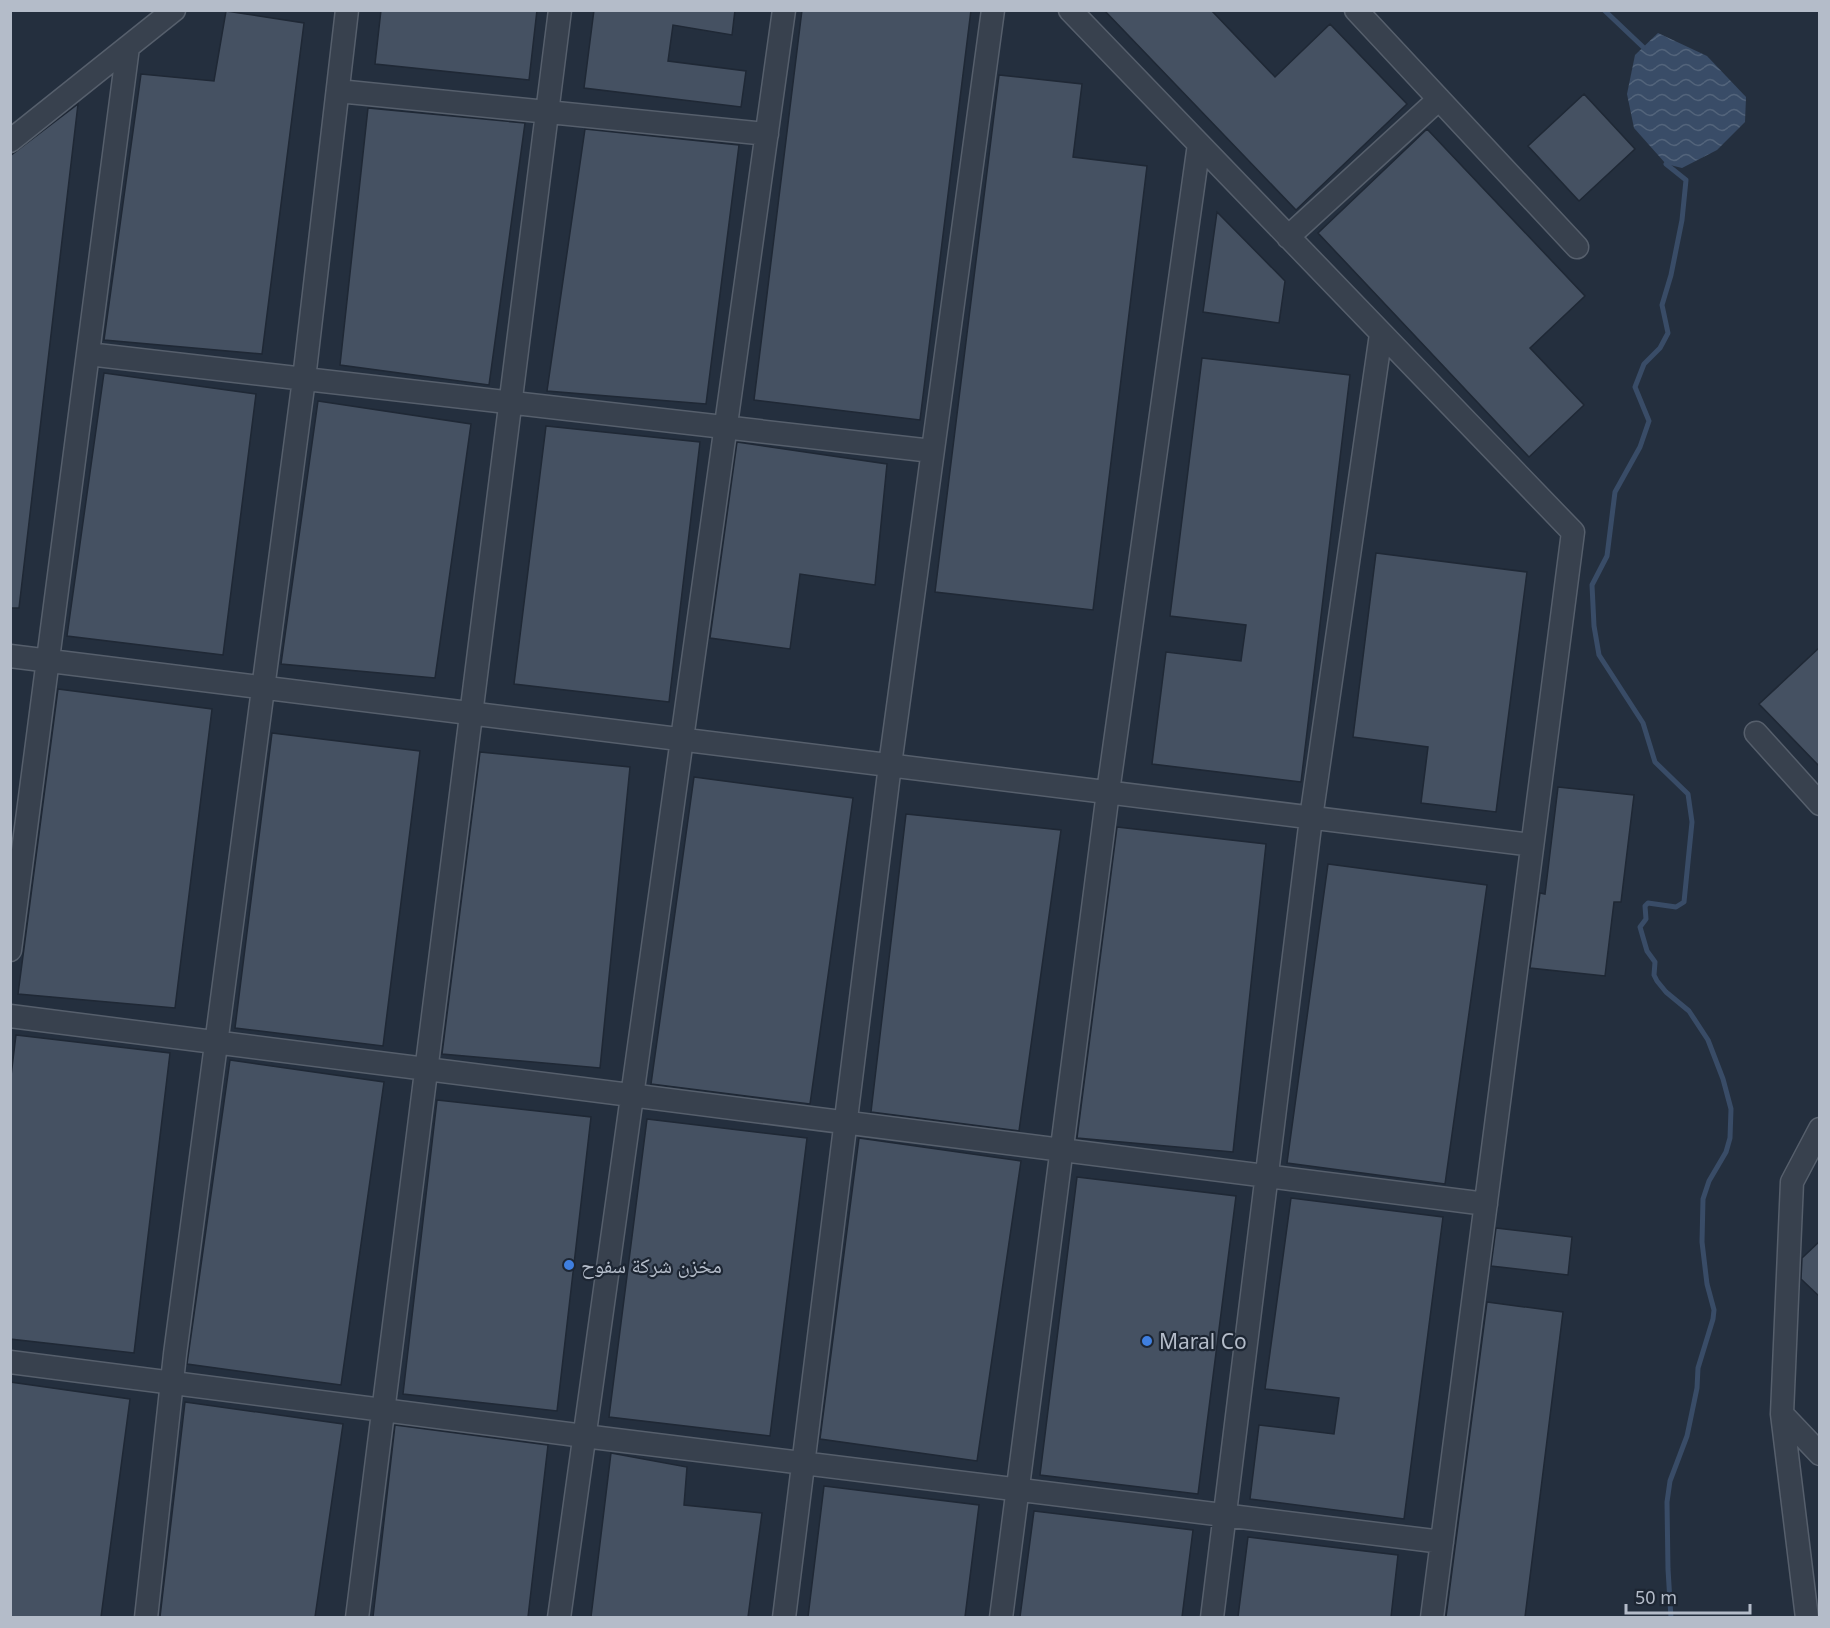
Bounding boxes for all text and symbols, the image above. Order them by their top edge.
place label: مخزن شركة سفوح [581,1251,722,1279]
marker: مخزن شركة سفوح [562,1258,576,1272]
place label: Maral Co [1159,1327,1247,1355]
marker: Maral Co [1140,1334,1154,1348]
scale bar [1626,1577,1750,1615]
text: 50 m [1635,1585,1677,1609]

